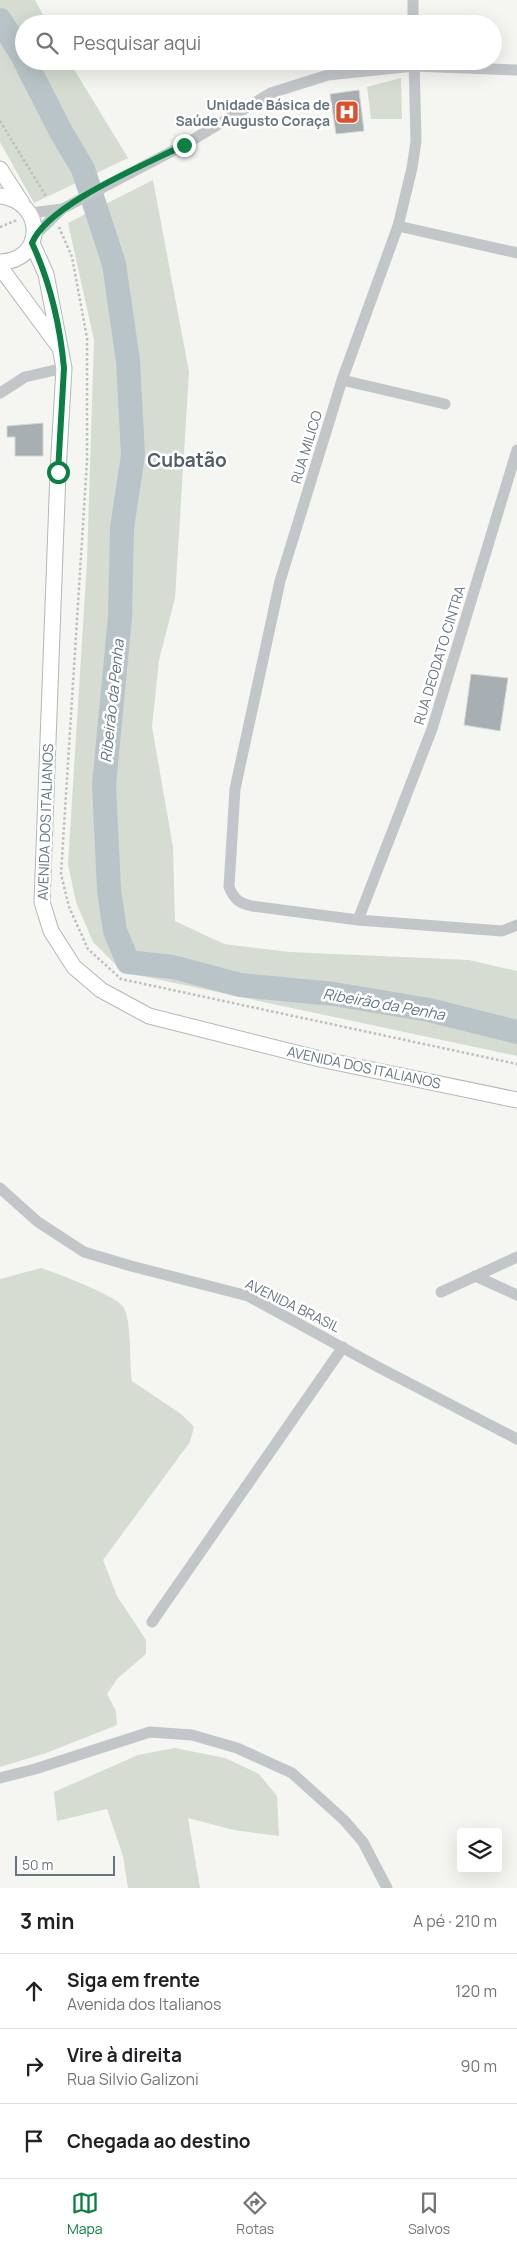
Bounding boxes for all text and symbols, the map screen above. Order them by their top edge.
search box [15,15,502,70]
icon: search [33,29,61,57]
text: Pesquisar aqui [73,30,201,56]
place label: Unidade Básica de Saúde Augusto Coraça [175,95,330,130]
hospital icon: Unidade Básica de Saúde Augusto Coraça [334,99,360,125]
route end [173,134,196,157]
street label: RUA MILICO [286,408,326,486]
district label: Cubatão [147,447,227,473]
route start [47,461,70,484]
street label: RUA DEODATO CINTRA [409,583,469,727]
water label: Ribeirão da Penha [95,638,129,763]
street label: AVENIDA DOS ITALIANOS [33,743,57,901]
water label: Ribeirão da Penha [321,983,447,1025]
street label: AVENIDA DOS ITALIANOS [285,1041,443,1093]
street label: AVENIDA BRASIL [243,1274,343,1336]
map controls [457,1828,502,1873]
button: layers [457,1828,502,1873]
scale bar [15,1853,115,1876]
text: 50 m [22,1855,53,1874]
text: 3 min [20,1907,74,1935]
text: A pé · 210 m [413,1910,497,1932]
text: Siga em frente [67,1967,200,1993]
icon: ahead [20,1977,48,2005]
text: 120 m [455,1980,497,2002]
text: Avenida dos Italianos [67,1993,221,2015]
text: Vire à direita [67,2042,182,2068]
icon: right [20,2052,48,2080]
text: 90 m [461,2055,497,2077]
text: Rua Silvio Galizoni [67,2068,199,2090]
icon: arrive [20,2127,48,2155]
text: Chegada ao destino [67,2128,250,2154]
tab: Mapa [67,2189,103,2238]
tab: Rotas [236,2189,274,2238]
tab: Salvos [408,2189,450,2238]

